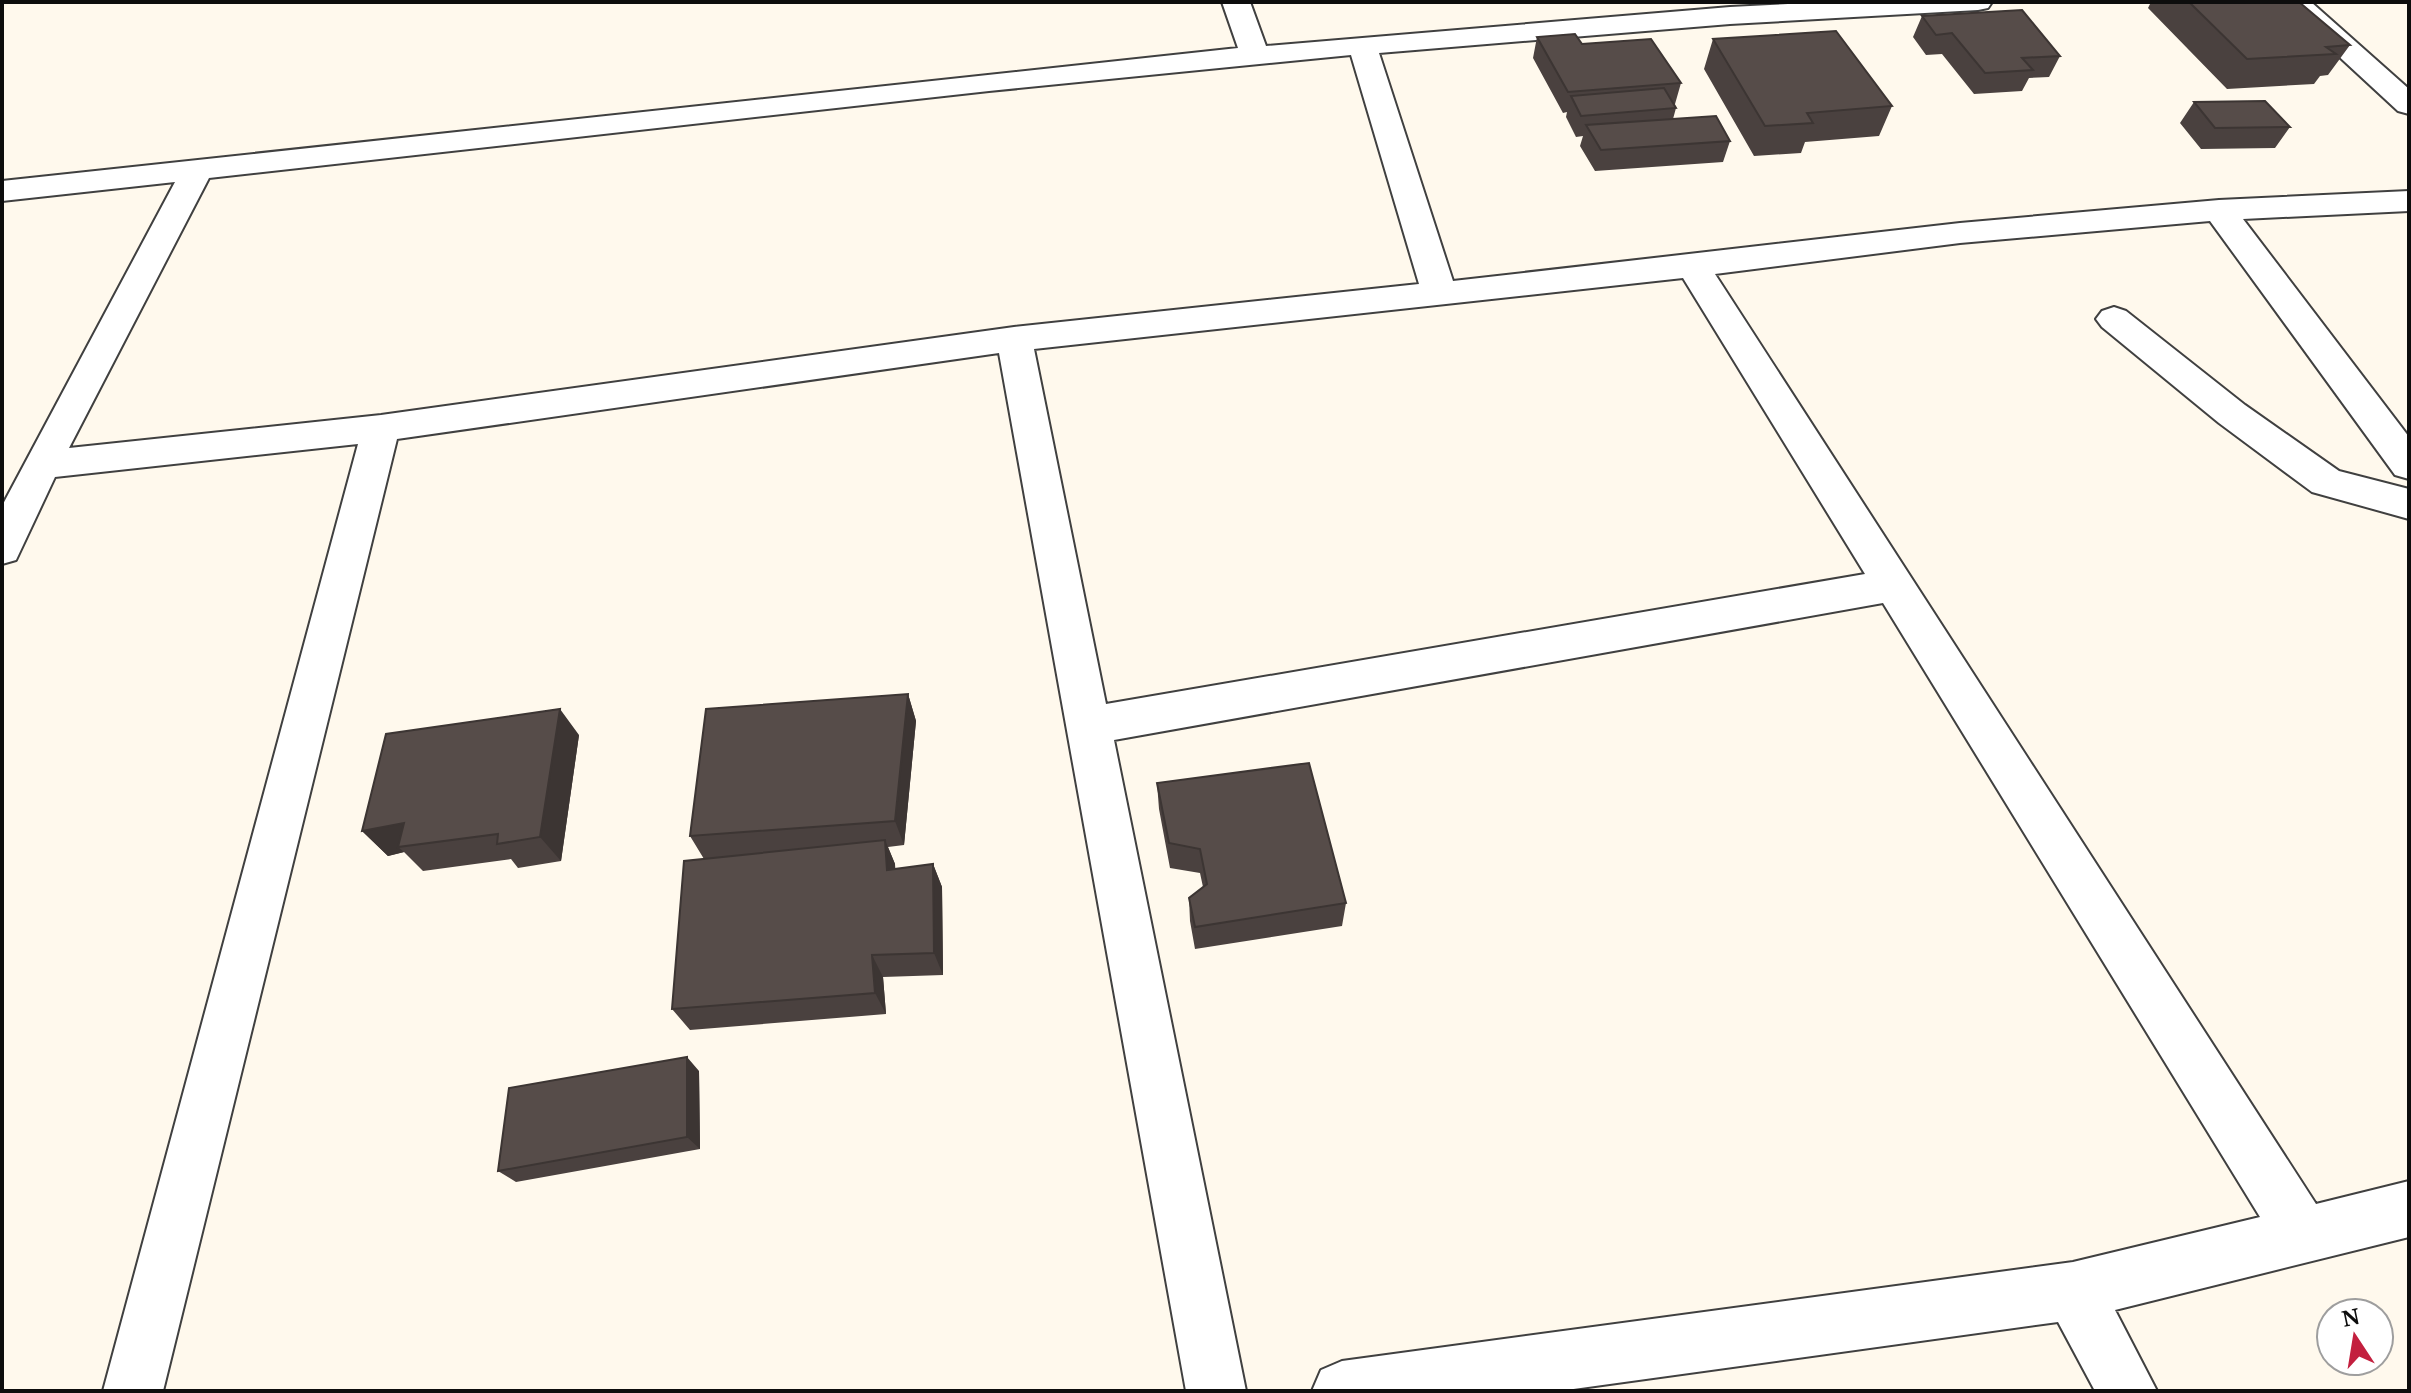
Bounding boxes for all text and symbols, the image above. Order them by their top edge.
north arrow [2315,1297,2395,1377]
text: N [2339,1300,2362,1333]

